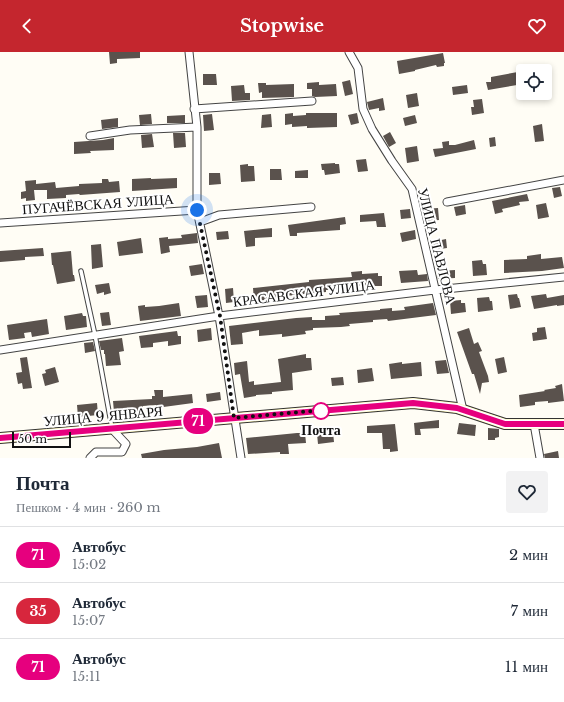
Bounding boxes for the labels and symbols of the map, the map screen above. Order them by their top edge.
street label: УЛИЦА ПАВЛОВА [414,186,460,307]
street label: ПУГАЧЁВСКАЯ УЛИЦА [22,190,175,218]
your location [187,200,207,220]
street label: КРАСАВСКАЯ УЛИЦА [232,275,377,311]
street label: УЛИЦА 9 ЯНВАРЯ [43,402,163,430]
marker: Почта [312,402,330,420]
line badge: 71 [180,408,216,434]
place label: Почта [301,421,341,439]
scale bar [12,430,71,449]

